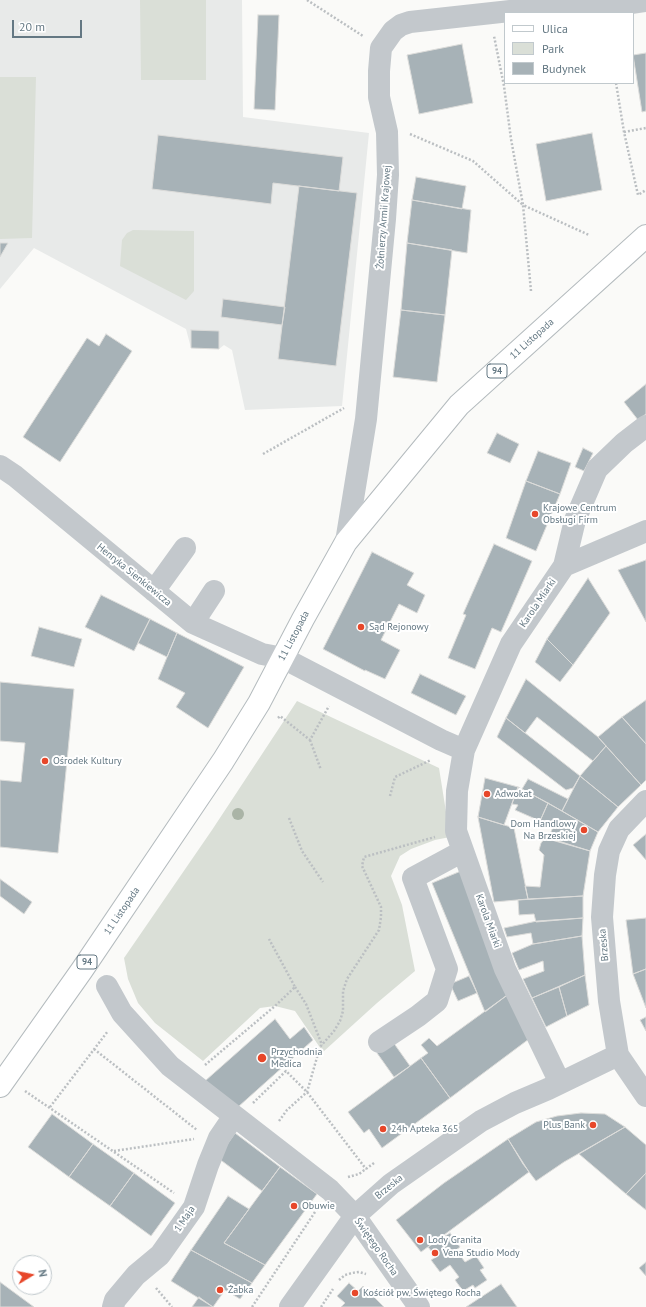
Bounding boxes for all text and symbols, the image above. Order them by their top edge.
scale bar [14,12,84,38]
legend [504,12,634,84]
text: 20 m [19,19,45,34]
text: Ulica [542,21,568,36]
text: Park [542,41,564,56]
text: Budynek [542,61,586,76]
street label: Żołnierzy Armii Krajowej [374,165,394,269]
street label: 11 Listopada [508,316,556,362]
road number: 94 [487,364,507,378]
place label: Krajowe Centrum Obsługi Firm [543,502,616,526]
marker: Krajowe Centrum Obsługi Firm [530,509,540,519]
street label: Henryka Sienkiewicza [94,541,174,609]
street label: Karola Miarki [517,576,559,630]
street label: 11 Listopada [276,609,312,663]
place label: Sąd Rejonowy [369,621,429,633]
marker: Sąd Rejonowy [356,622,366,632]
place label: Ośrodek Kultury [53,755,122,767]
marker: Ośrodek Kultury [40,756,50,766]
place label: Adwokat [495,788,532,800]
marker: Adwokat [482,789,492,799]
place label: Dom Handlowy Na Brzeskiej [511,818,576,842]
marker: Dom Handlowy Na Brzeskiej [579,825,589,835]
street label: 11 Listopada [102,885,142,937]
street label: Karola Miarki [473,892,503,950]
street label: Brzeska [597,928,611,962]
road number: 94 [77,955,97,969]
place label: Przychodnia Medica [271,1046,322,1070]
marker: Przychodnia Medica [256,1052,268,1064]
place label: Plus Bank [543,1119,585,1131]
marker: Plus Bank [588,1120,598,1130]
place label: 24h Apteka 365 [391,1123,458,1135]
marker: 24h Apteka 365 [378,1124,388,1134]
street label: Brzeska [373,1172,405,1202]
place label: Obuwie [302,1200,335,1212]
marker: Obuwie [289,1201,299,1211]
street label: 1 Maja [172,1204,198,1234]
street label: Świętego Rocha [352,1216,400,1278]
place label: Lody Granita [428,1234,482,1246]
marker: Lody Granita [415,1235,425,1245]
place label: Vena Studio Mody [443,1247,520,1259]
marker: Vena Studio Mody [430,1248,440,1258]
north arrow [12,1255,52,1295]
text: N [35,1268,50,1278]
place label: Żabka [228,1284,253,1296]
marker: Żabka [215,1285,225,1295]
place label: Kościół pw. Świętego Rocha [363,1287,481,1299]
marker: Kościół pw. Świętego Rocha [350,1288,360,1298]

